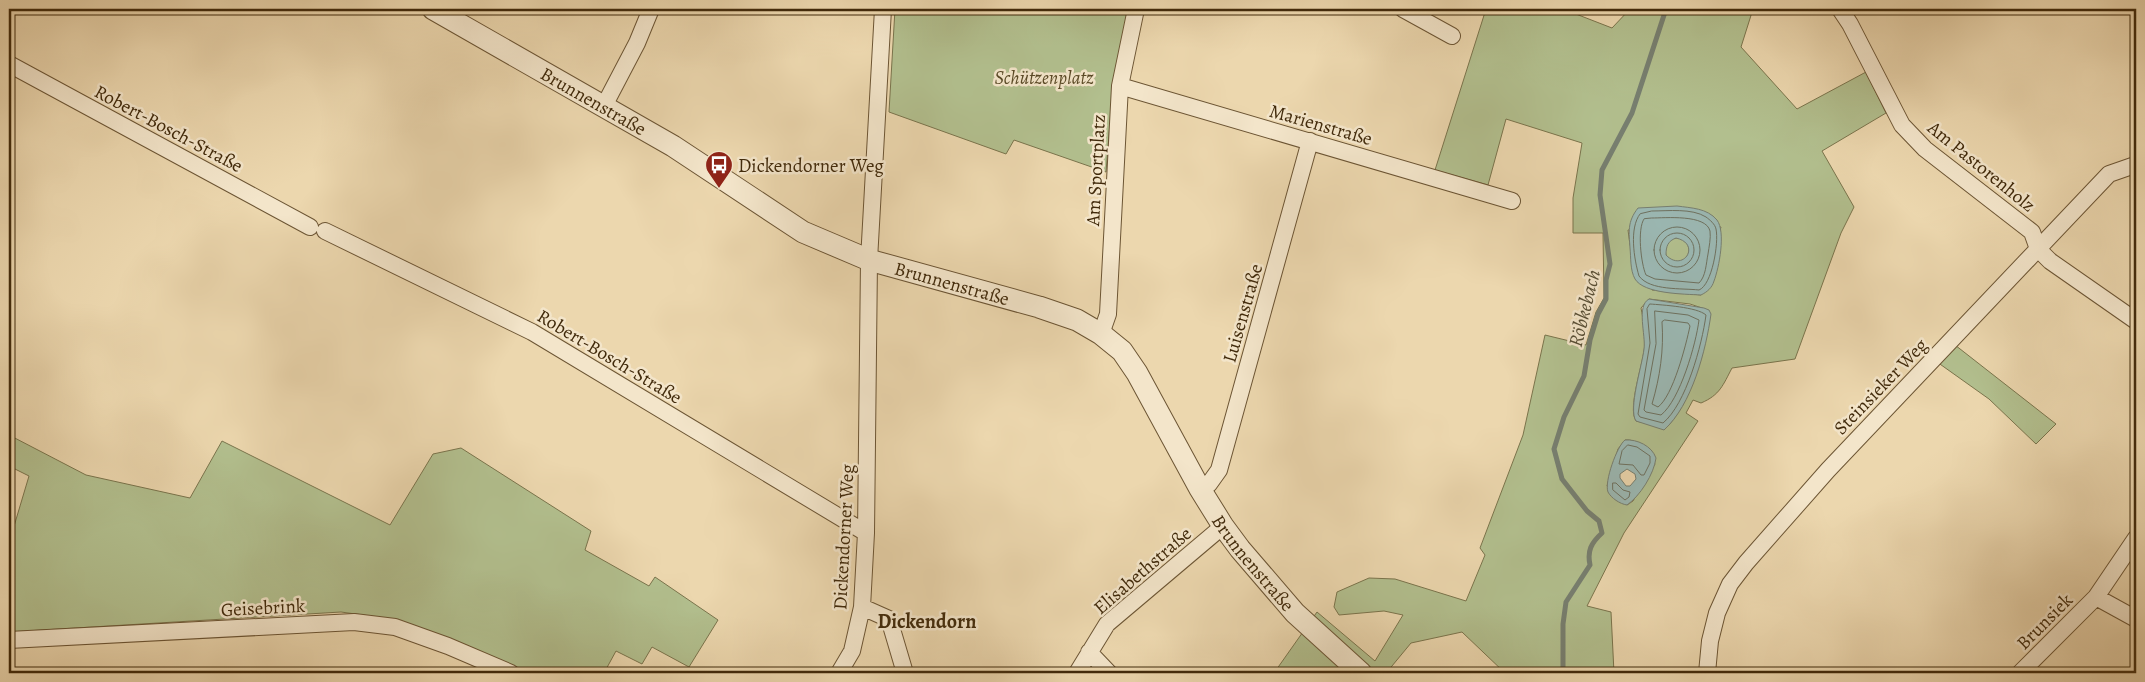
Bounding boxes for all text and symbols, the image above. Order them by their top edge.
street label: Brunnenstraße [535,61,651,142]
park label: Schützenplatz [995,65,1094,91]
street label: Robert-Bosch-Straße [90,79,247,179]
street label: Marienstraße [1266,98,1375,152]
street label: Am Sportplatz [1080,113,1112,228]
street label: Am Pastorenholz [1921,115,2041,218]
bus stop icon: Dickendorner Weg [704,150,734,189]
place label: Dickendorner Weg [738,153,884,179]
street label: Brunnenstraße [891,256,1012,312]
street label: Luisenstraße [1216,261,1269,366]
water label: Röbkebach [1562,267,1607,350]
street label: Robert-Bosch-Straße [532,303,687,410]
street label: Steinsieker Weg [1828,332,1934,441]
street label: Dickendorner Weg [827,463,861,611]
street label: Brunnenstraße [1205,510,1300,617]
street label: Elisabethstraße [1088,521,1197,621]
street label: Brunsiek [2011,587,2079,656]
street label: Geisebrink [220,593,306,623]
district label: Dickendorn [877,608,977,635]

